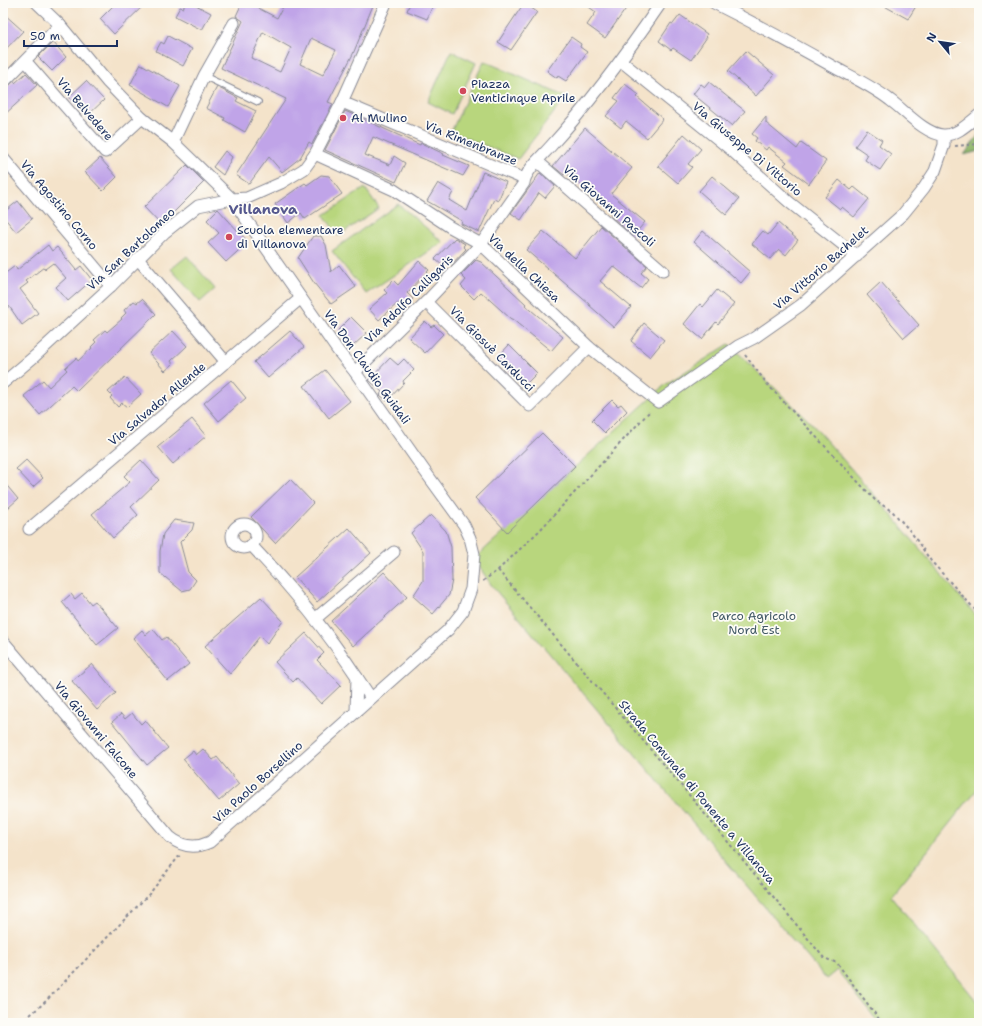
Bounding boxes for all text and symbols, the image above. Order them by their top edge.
scale bar [24,22,117,48]
north arrow [920,22,960,62]
text: 50 m [30,28,60,44]
text: N [923,30,941,45]
street label: Via Belvedere [53,74,117,144]
place label: Piazza Venticinque Aprile [471,76,576,106]
marker: Piazza Venticinque Aprile [458,86,468,96]
street label: Via Giuseppe Di Vittorio [689,98,805,200]
place label: Al Mulino [351,110,407,126]
marker: Al Mulino [338,113,348,123]
street label: Via Rimenbranze [422,117,520,169]
street label: Via Agostino Corno [17,157,101,253]
street label: Via Giovanni Pascoli [559,161,659,251]
district label: Villanova [229,200,298,218]
street label: Via San Bartolomeo [84,204,178,294]
place label: Scuola elementare di Villanova [237,222,344,252]
street label: Via Vittorio Bachelet [770,222,872,314]
street label: Via della Chiesa [484,230,564,306]
marker: Scuola elementare di Villanova [224,232,234,242]
street label: Via Adolfo Calligaris [361,251,457,347]
street label: Via Giosuè Carducci [446,303,538,395]
street label: Via Don Claudio Guidali [320,307,414,427]
street label: Via Salvador Allende [105,358,209,449]
park label: Parco Agricolo Nord Est [712,608,796,638]
street label: Via Giovanni Falcone [51,678,142,782]
street label: Strada Comunale di Ponente a Villanova [615,697,779,888]
street label: Via Paolo Borsellino [210,737,306,827]

